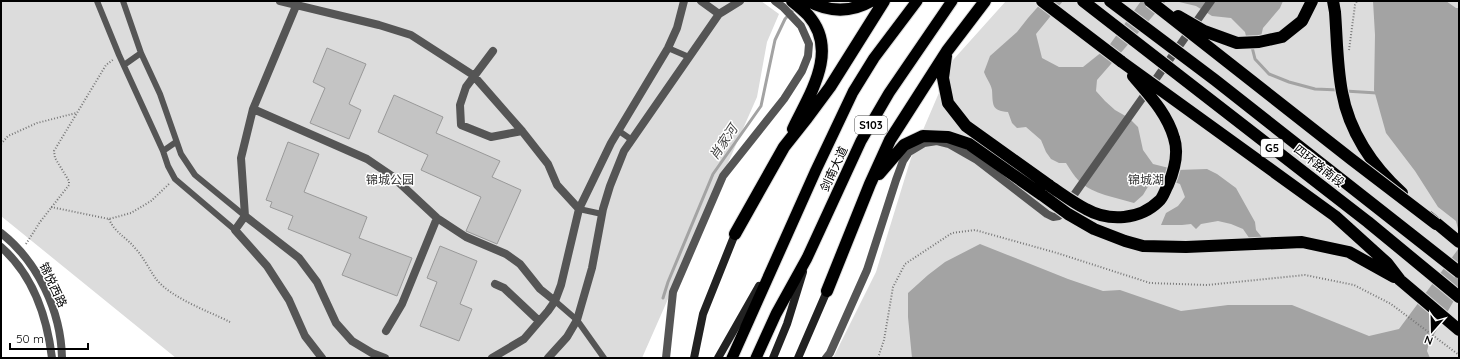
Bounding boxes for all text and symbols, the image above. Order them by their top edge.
road number: S103 [855,116,887,134]
water label: 肖家河 [705,119,742,163]
road number: G5 [1261,139,1283,157]
street label: 四环路南段 [1291,141,1348,190]
street label: 剑南大道 [817,144,850,194]
park label: 锦城公园 [366,172,414,187]
park label: 锦城湖 [1128,172,1164,187]
street label: 锦悦西路 [37,260,70,310]
north arrow [1412,311,1452,351]
scale bar [10,325,88,351]
text: 50 m [16,331,44,346]
text: N [1422,332,1435,348]

